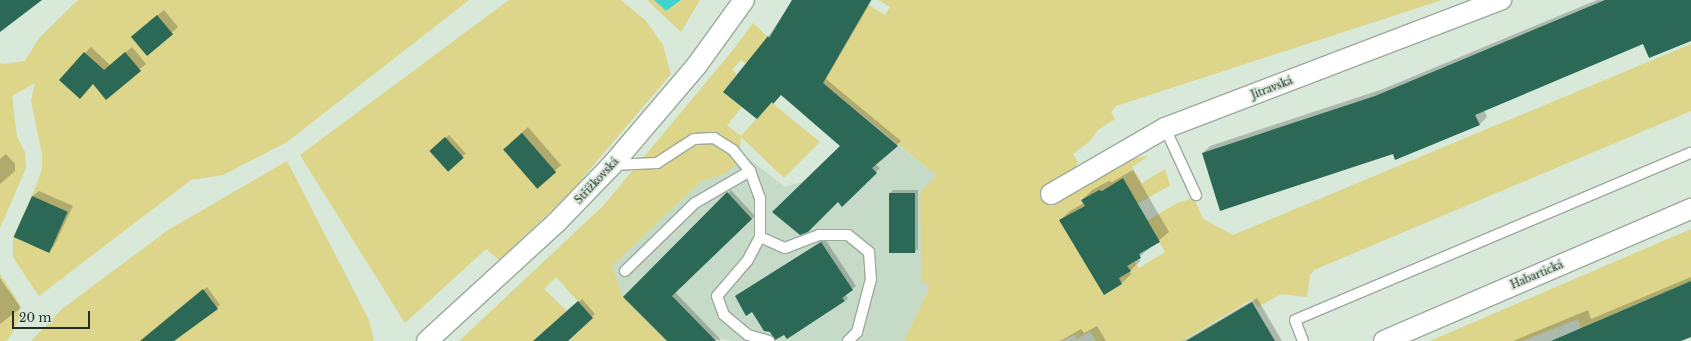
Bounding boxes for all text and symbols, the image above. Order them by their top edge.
street label: Jitravská [1250,75,1294,101]
street label: Střížkovská [573,156,621,206]
street label: Habartická [1509,259,1565,291]
scale bar [14,303,92,329]
text: 20 m [19,310,51,325]

